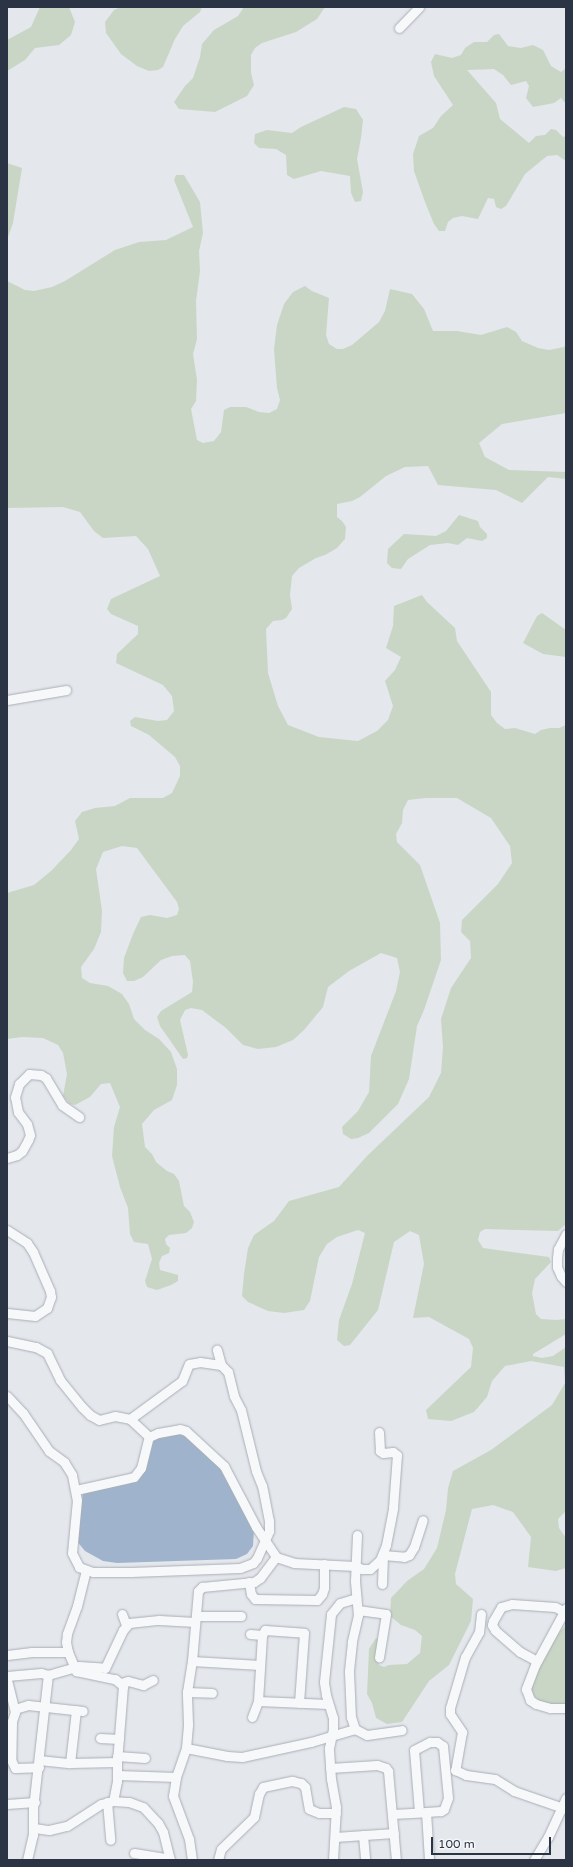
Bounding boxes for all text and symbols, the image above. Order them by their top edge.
scale bar [433,1829,553,1855]
text: 100 m [438,1837,475,1851]

